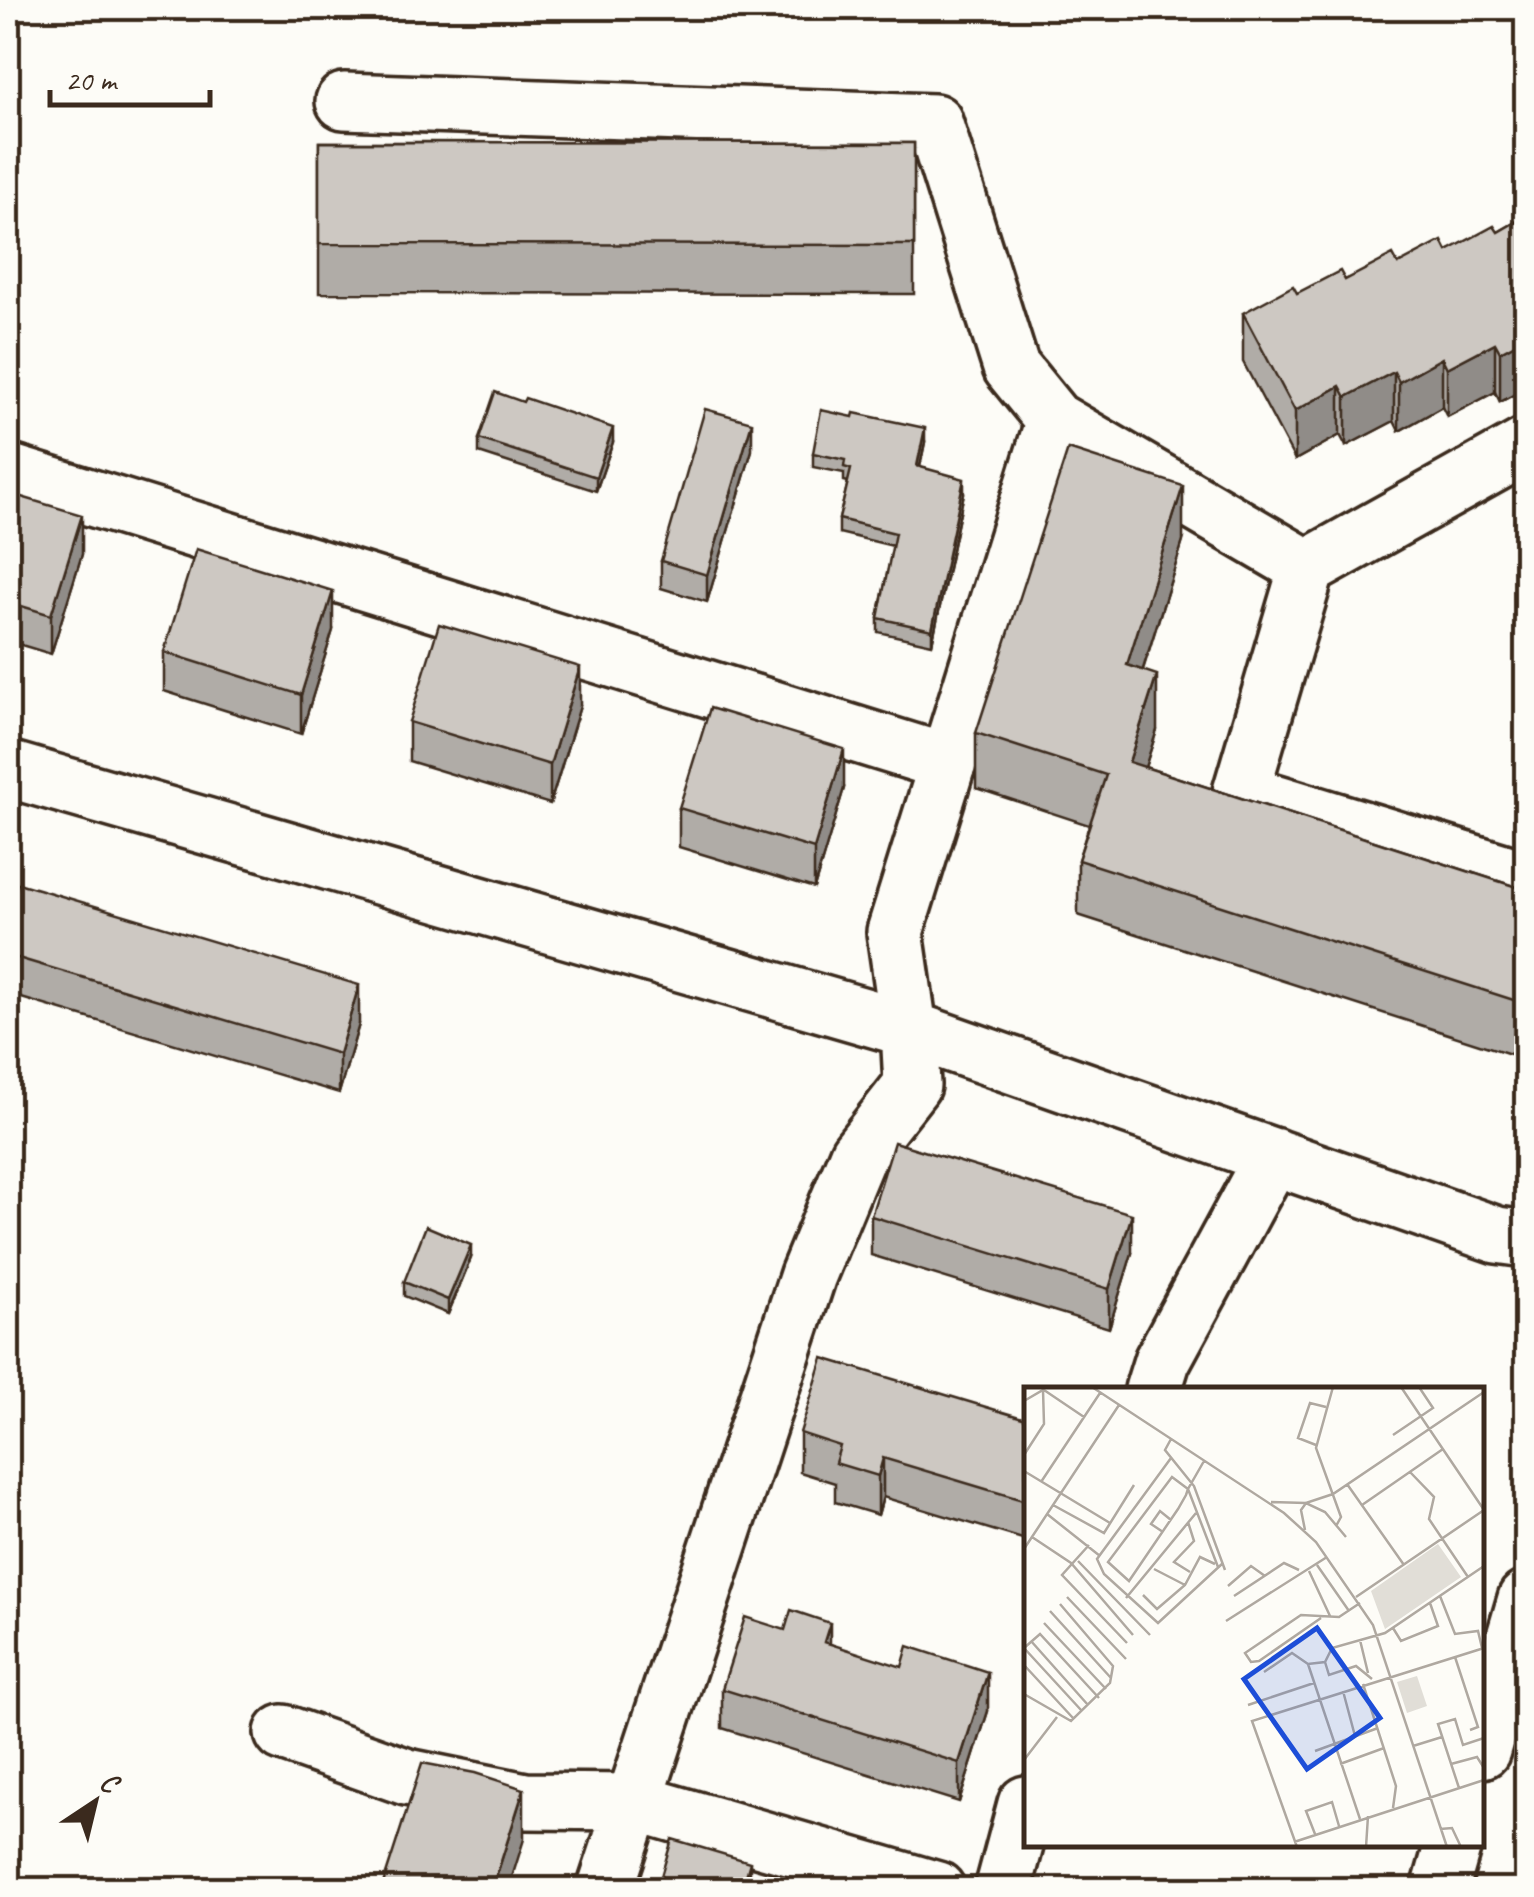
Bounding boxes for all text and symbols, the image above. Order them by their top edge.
scale bar [50,45,210,107]
text: 20 m [65,61,118,99]
inset map [1024,1387,1484,1847]
north arrow [45,1752,145,1852]
text: С [93,1764,127,1802]

